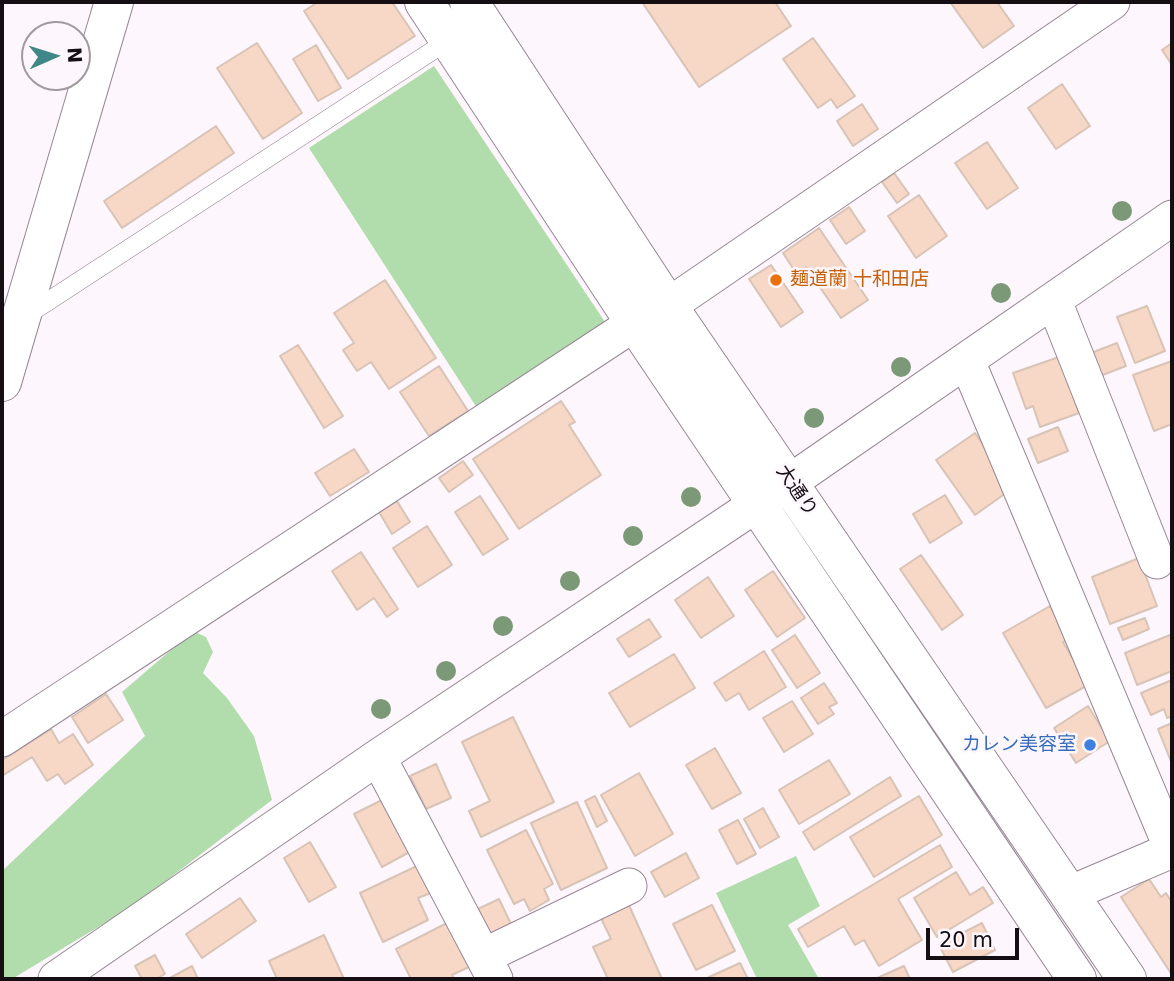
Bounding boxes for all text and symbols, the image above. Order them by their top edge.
north arrow [21,21,91,91]
text: N [64,46,86,64]
place label: 麺道蘭 十和田店 [790,269,929,291]
marker: 麺道蘭 十和田店 [768,272,784,288]
street label: 大通り [771,461,821,521]
place label: カレン美容室 [962,734,1076,756]
marker: カレン美容室 [1082,737,1098,753]
scale bar [929,914,1022,958]
text: 20 m [939,928,993,952]

